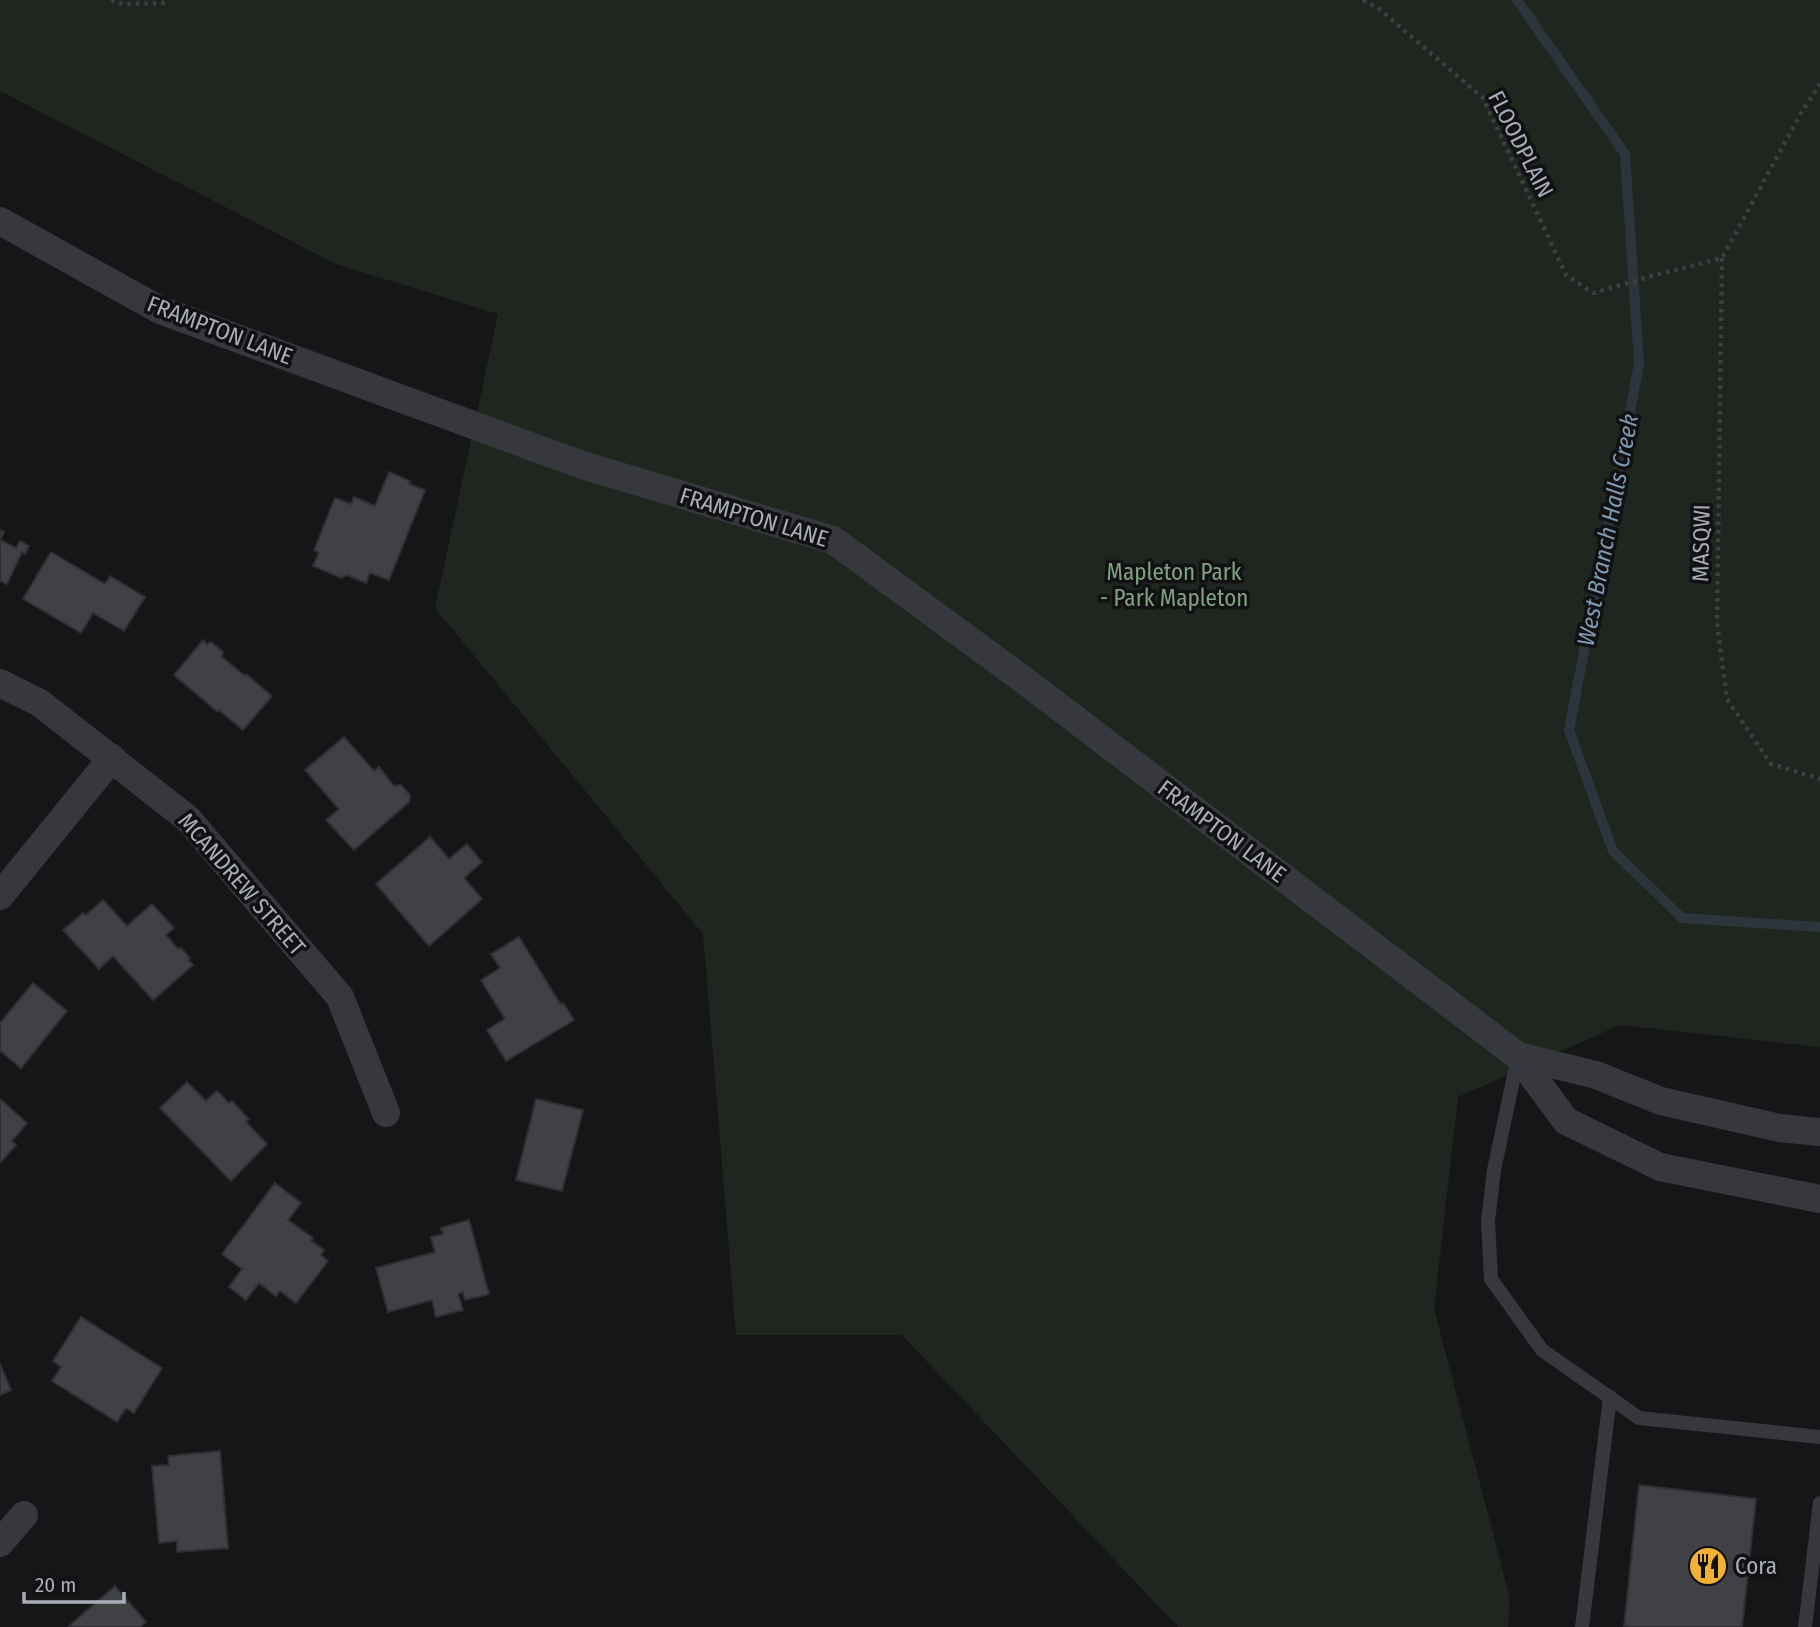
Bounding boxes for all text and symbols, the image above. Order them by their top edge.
street label: FLOODPLAIN [1482,86,1560,202]
street label: FRAMPTON LANE [143,289,297,371]
water label: West Branch Halls Creek [1572,412,1644,648]
street label: FRAMPTON LANE [677,481,831,553]
street label: MASQWI [1686,504,1716,582]
park label: Mapleton Park - Park Mapleton [1100,558,1248,612]
street label: FRAMPTON LANE [1152,774,1292,888]
street label: MCANDREW STREET [173,807,312,961]
restaurant icon: Cora [1687,1545,1729,1587]
place label: Cora [1735,1552,1777,1580]
scale bar [24,1560,124,1604]
text: 20 m [35,1572,76,1598]

